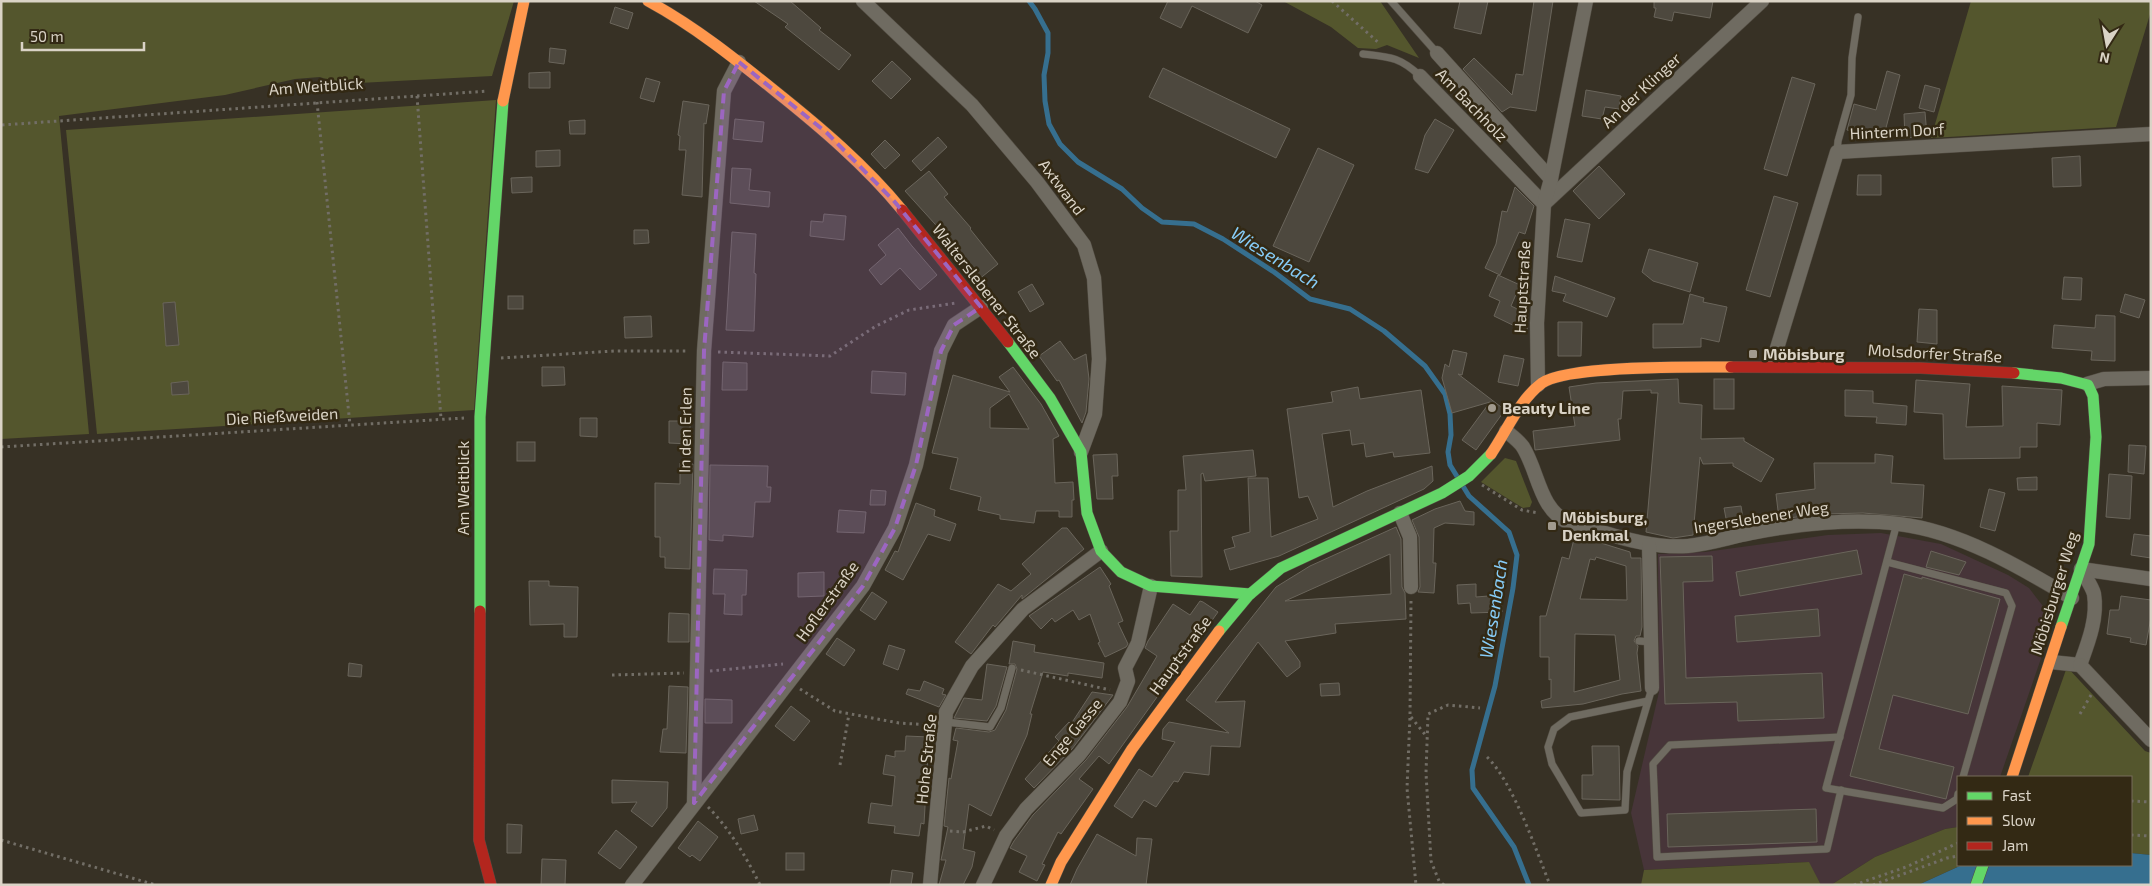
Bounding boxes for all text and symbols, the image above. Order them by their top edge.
scale bar [22,20,145,52]
north arrow [2082,20,2132,70]
text: 50 m [30,27,64,45]
street label: An der Klinger [1597,48,1685,131]
text: N [2098,49,2111,68]
street label: Am Bachholz [1433,64,1512,145]
street label: Am Weitblick [268,73,364,98]
street label: Hinterm Dorf [1849,118,1946,142]
street label: Axtwand [1035,155,1090,218]
street label: Walterslebener Straße [929,220,1046,362]
water label: Wiesenbach [1227,221,1324,293]
street label: Hauptstraße [1510,240,1533,334]
street label: Molsdorfer Straße [1867,339,2003,366]
place label: Möbisburg [1763,344,1845,363]
marker: Möbisburg [1747,348,1759,360]
street label: In den Erlen [674,387,695,473]
place label: Beauty Line [1502,398,1590,418]
marker: Beauty Line [1486,402,1498,414]
street label: Die Rießweiden [225,403,339,428]
street label: Am Weitblick [453,441,472,535]
street label: Ingerslebener Weg [1692,496,1830,537]
place label: Möbisburg, Denkmal [1562,507,1648,544]
marker: Möbisburg, Denkmal [1546,520,1558,532]
street label: Möbisburger Weg [2026,529,2081,657]
street label: Hoflerstraße [791,557,862,644]
water label: Wiesenbach [1474,558,1512,660]
street label: Hauptstraße [1145,612,1215,698]
street label: Enge Gasse [1038,694,1106,770]
street label: Hohe Straße [911,713,940,805]
legend [1957,776,2132,866]
text: Fast [2002,786,2032,804]
text: Slow [2002,811,2036,829]
text: Jam [2002,836,2028,854]

